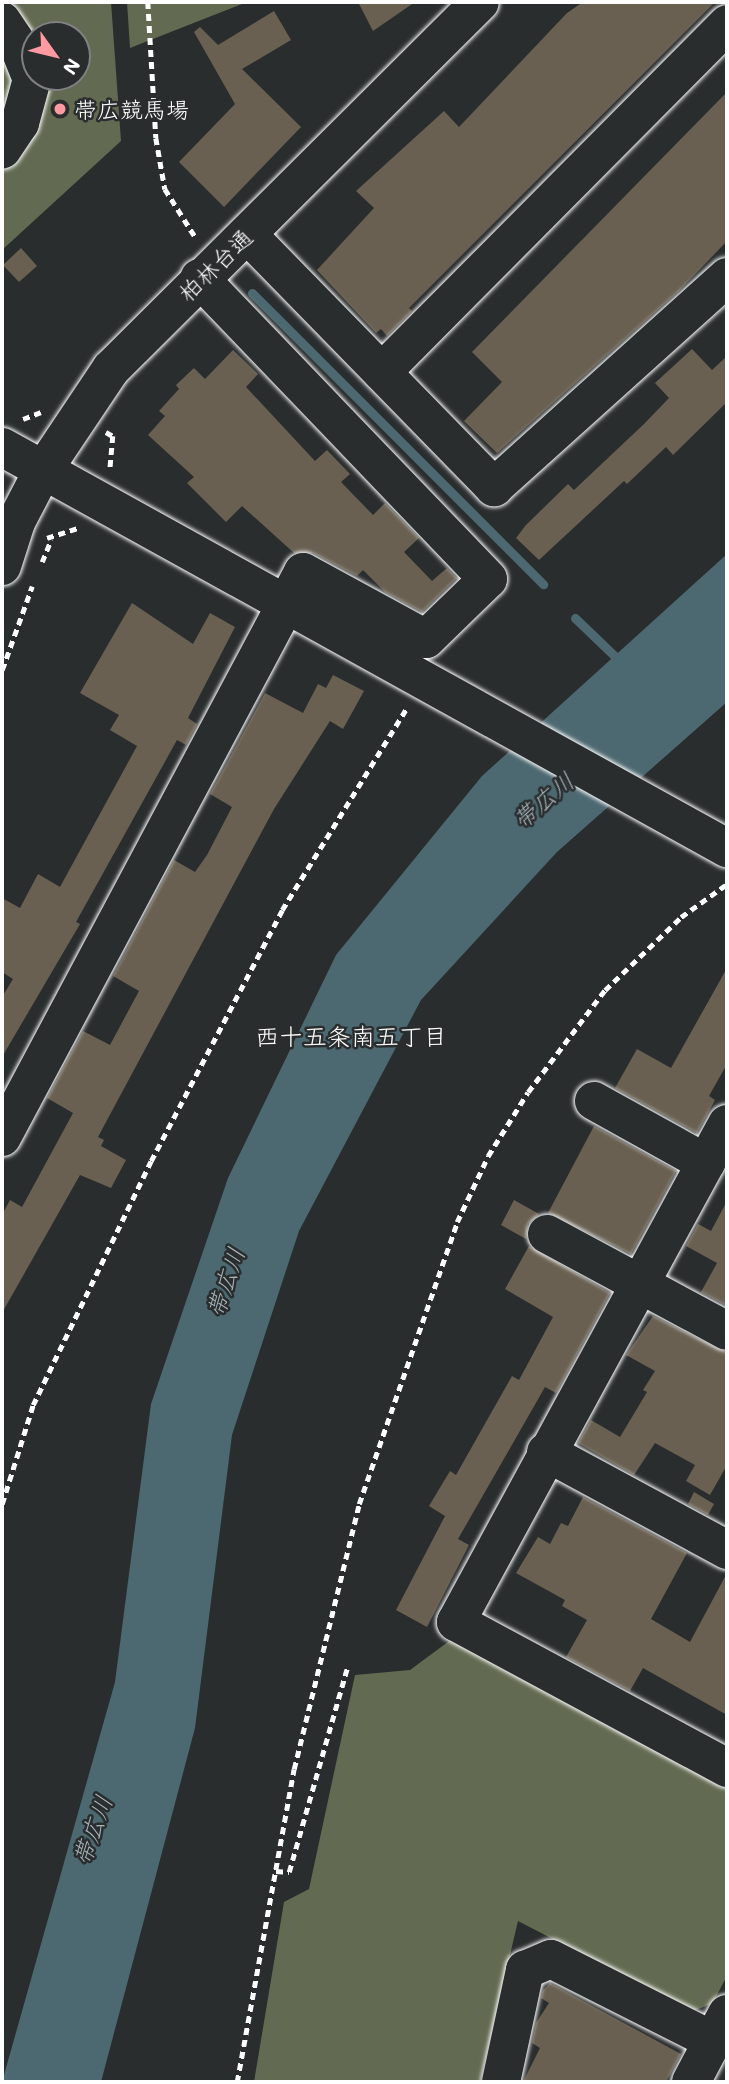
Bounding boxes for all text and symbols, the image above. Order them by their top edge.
north arrow [21,21,91,91]
text: N [58,54,87,80]
place label: 帯広競馬場 [74,95,189,123]
marker: 帯広競馬場 [52,101,68,117]
street label: 柏林台通 [172,223,258,307]
water label: 帯広川 [506,766,580,834]
district label: 西十五条南五丁目 [255,1022,447,1050]
water label: 帯広川 [200,1243,250,1321]
water label: 帯広川 [66,1791,118,1869]

